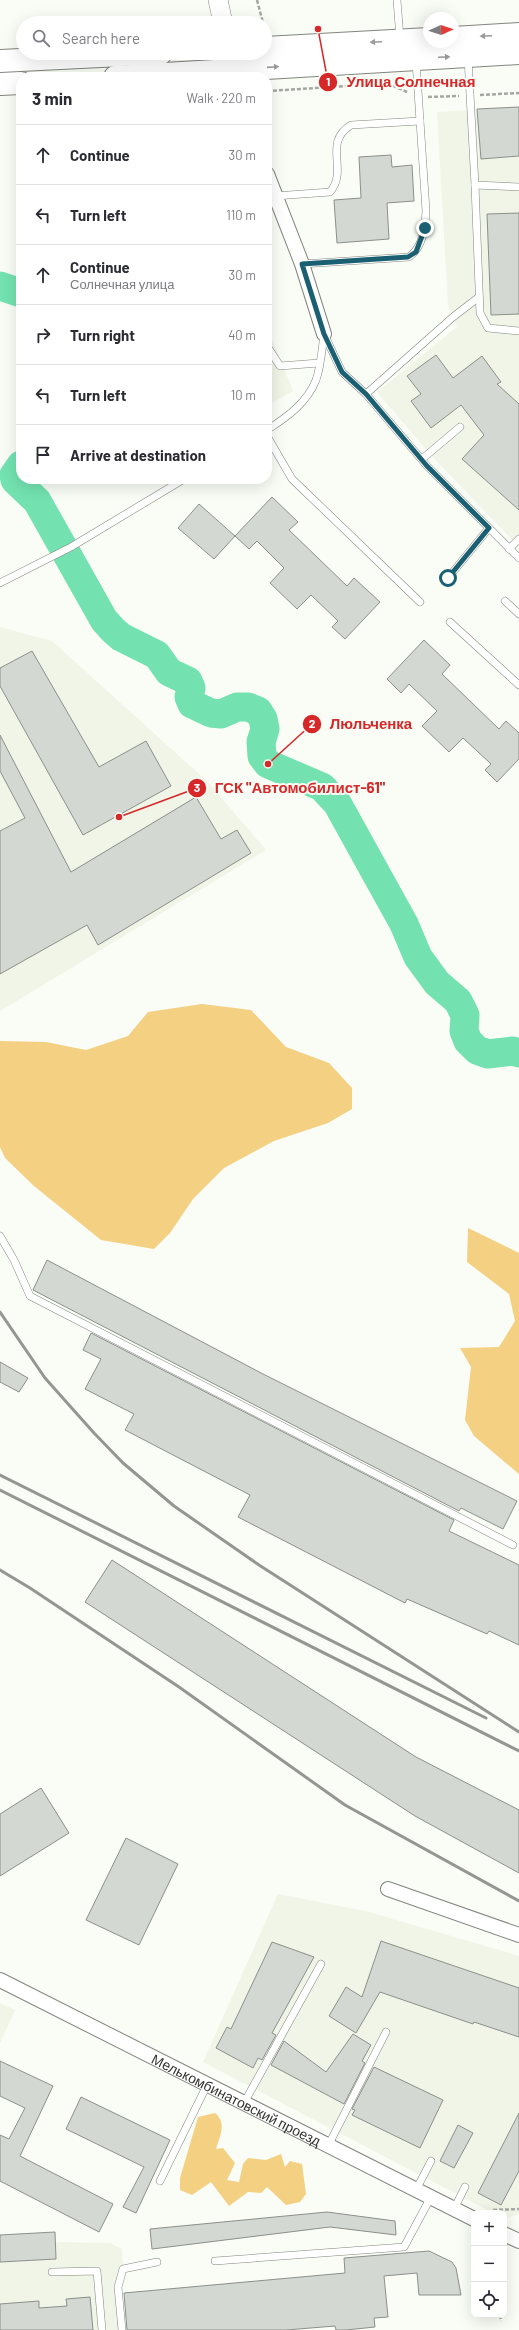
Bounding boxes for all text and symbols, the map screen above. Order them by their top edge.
north arrow [423,12,459,48]
search box [16,16,272,60]
icon: search [30,27,52,49]
text: Search here [62,29,140,47]
one-way arrow [480,32,492,39]
one-way arrow [369,39,382,45]
one-way arrow [438,54,450,61]
one-way arrow [267,63,279,70]
callout: Улица Солнечная [318,69,483,96]
text: Улица Солнечная [347,72,475,90]
text: 1 [326,74,330,88]
text: 3 min [32,88,72,108]
text: Walk · 220 m [186,90,256,106]
icon: ahead [32,144,54,166]
text: Continue [70,146,130,164]
text: 30 m [229,147,256,163]
icon: left [32,204,54,226]
text: Turn left [70,206,126,224]
text: 110 m [226,207,256,223]
route end [416,219,434,237]
text: Continue [70,258,130,276]
icon: ahead [32,264,54,286]
text: 30 m [229,267,256,283]
text: Солнечная улица [70,276,174,292]
icon: right [32,324,54,346]
text: Turn right [70,326,135,344]
text: 40 m [228,327,256,343]
icon: left [32,384,54,406]
text: Turn left [70,386,126,404]
text: 10 m [231,387,256,403]
icon: arrive [32,444,54,466]
text: Arrive at destination [70,446,206,464]
route start [439,569,457,587]
callout: Люльченка [302,710,420,737]
text: Люльченка [330,714,413,732]
text: 2 [309,716,316,730]
callout: ГСК "Автомобилист-61" [187,774,393,801]
text: ГСК "Автомобилист-61" [215,778,386,796]
text: 3 [194,780,200,794]
street label: Мелькомбинатовский проезд [149,2050,324,2149]
map controls [471,2210,507,2318]
button: + [471,2210,507,2246]
button: − [471,2246,507,2282]
button: locate [471,2282,507,2318]

